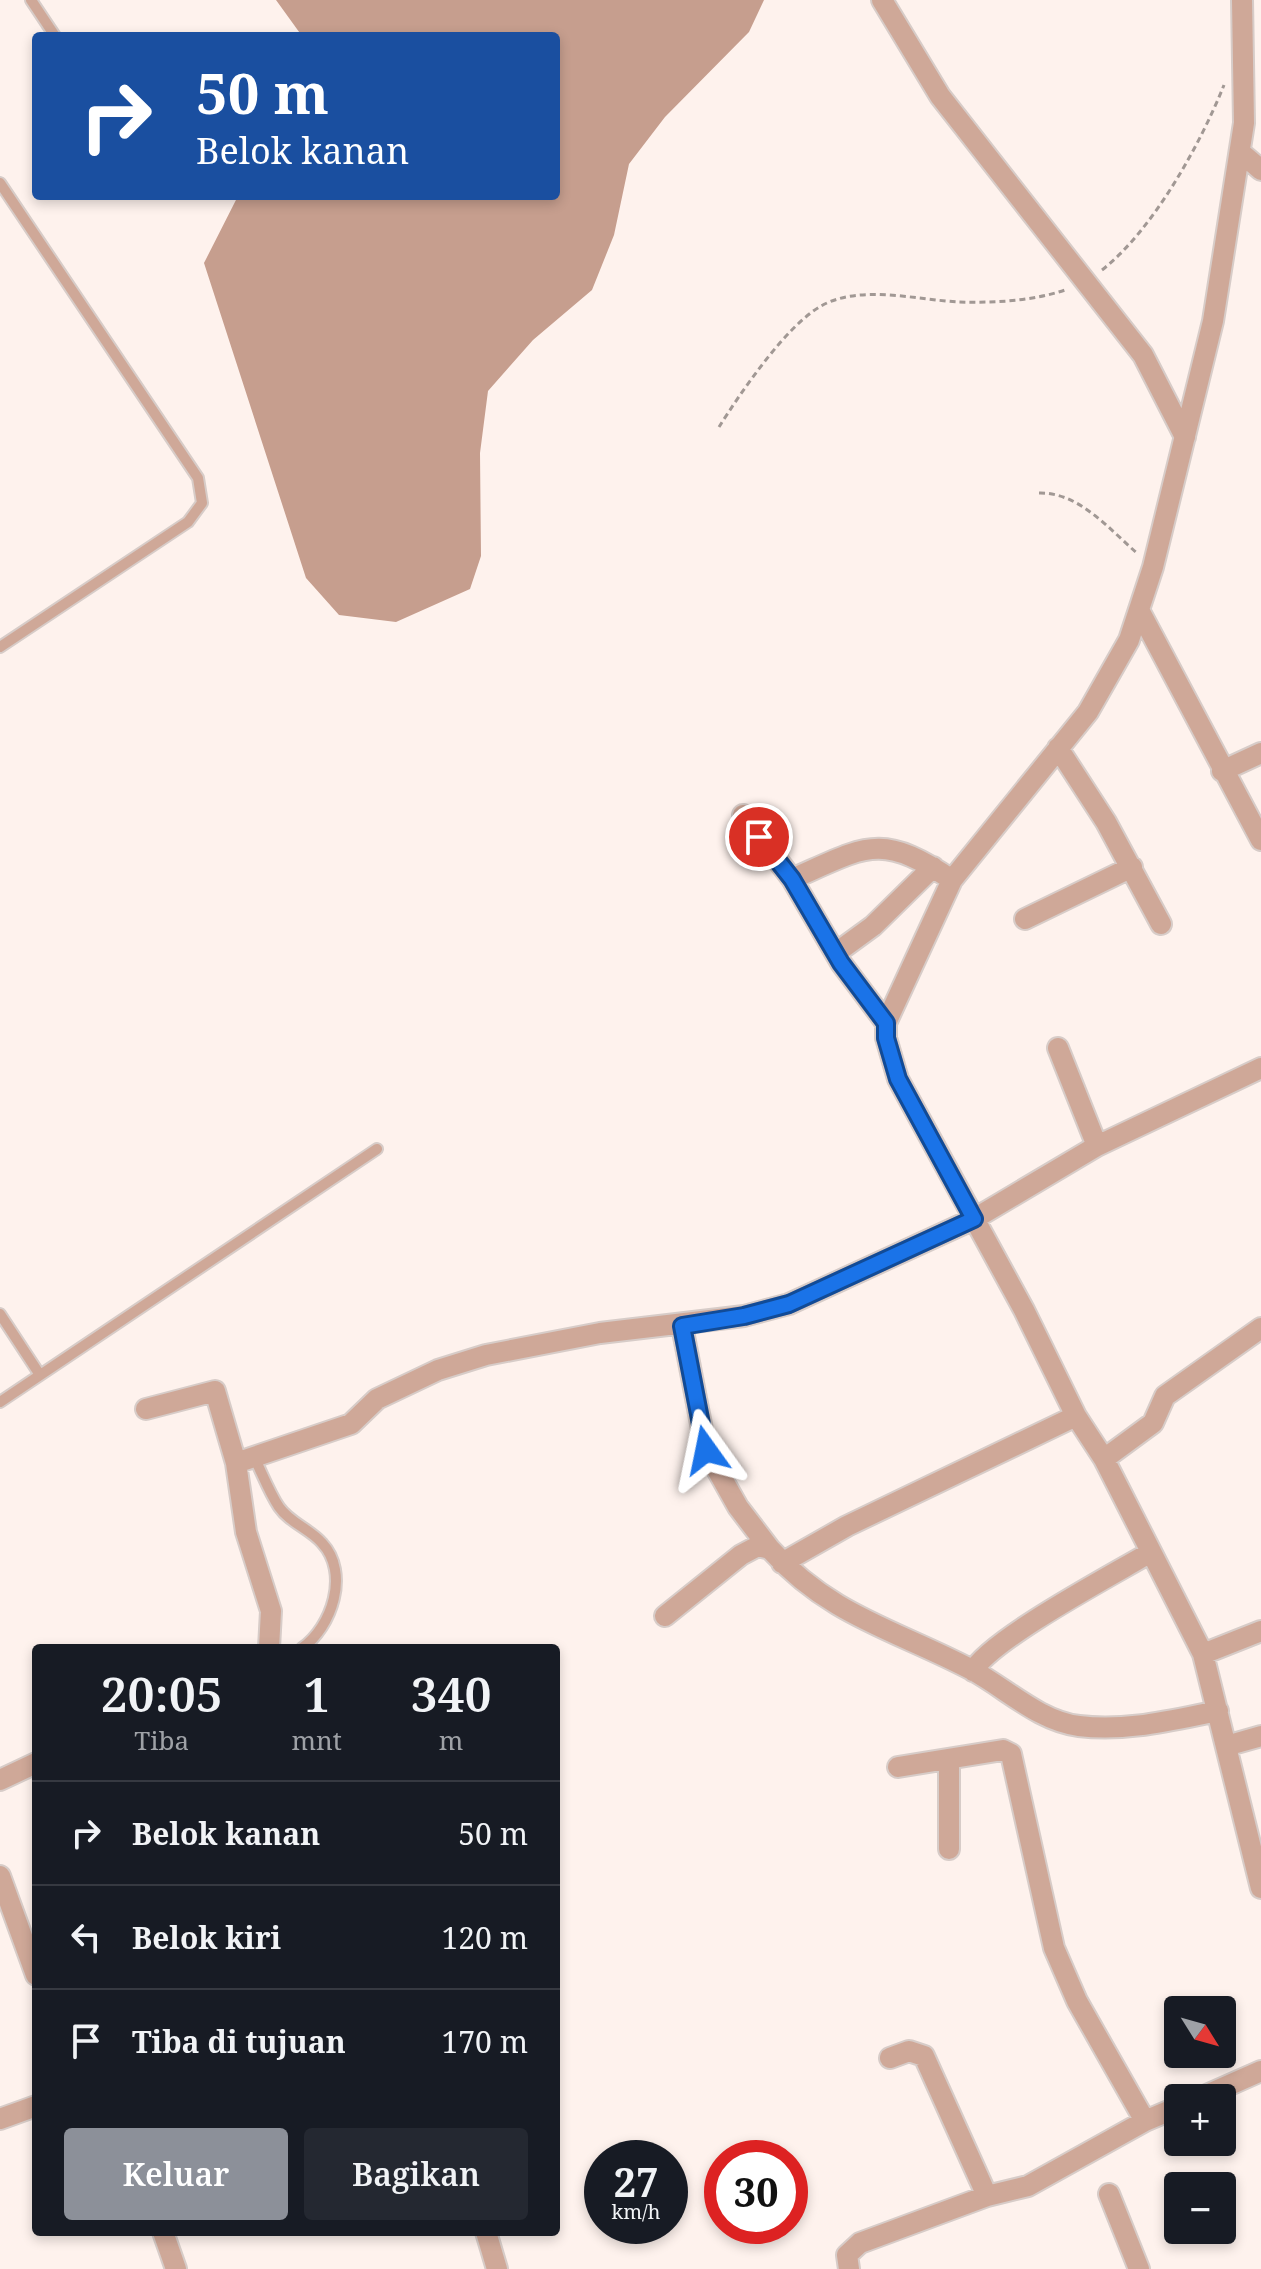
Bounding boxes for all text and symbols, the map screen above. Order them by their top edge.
text: 50 m [196,54,329,130]
icon: right [64,64,168,168]
text: Belok kanan [196,126,409,175]
pin [725,803,793,871]
icon: arrive [737,815,781,859]
position arrow [664,1408,748,1492]
text: 20:05 [101,1661,223,1726]
text: 1 [303,1661,330,1726]
text: 340 [410,1661,491,1726]
text: Tiba [134,1722,189,1758]
text: mnt [291,1722,342,1758]
text: m [439,1722,463,1758]
icon: right [64,1811,108,1855]
text: Belok kanan [132,1813,320,1854]
text: 50 m [458,1813,528,1854]
icon: left [64,1915,108,1959]
text: Belok kiri [132,1917,281,1958]
text: 120 m [442,1917,528,1958]
north arrow [1164,1996,1236,2068]
map controls [1164,1996,1236,2244]
icon: arrive [64,2019,108,2063]
text: Tiba di tujuan [132,2021,346,2062]
text: 170 m [442,2021,528,2062]
button: + [1164,2084,1236,2156]
button: Keluar [64,2128,288,2220]
button: Bagikan [304,2128,528,2220]
speed limit sign: 30 [704,2140,808,2244]
text: 27 [613,2154,659,2209]
button: − [1164,2172,1236,2244]
text: km/h [611,2198,661,2225]

